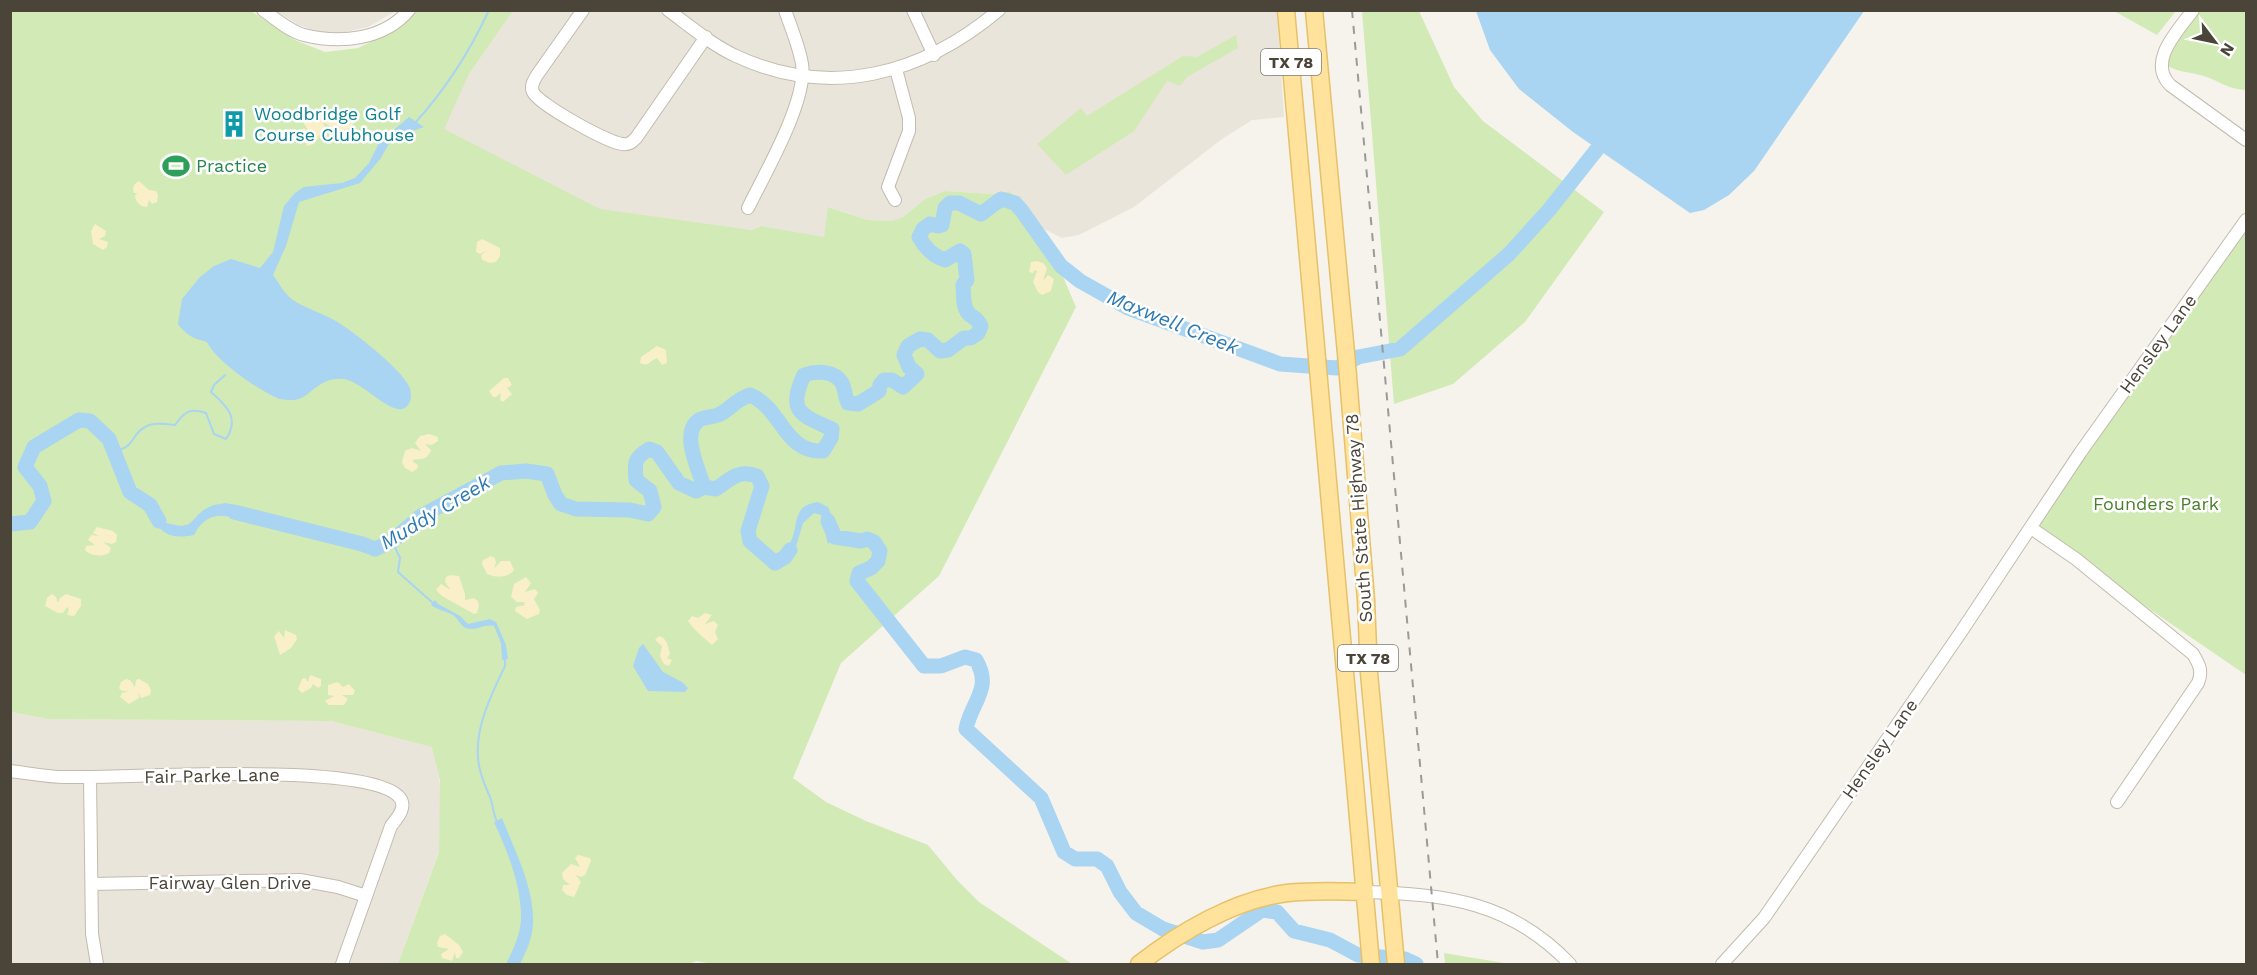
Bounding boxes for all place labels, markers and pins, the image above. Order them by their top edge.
place label: Woodbridge Golf Course Clubhouse [254,103,414,145]
building icon: Woodbridge Golf Course Clubhouse [219,109,249,139]
sports icon: Practice [161,151,191,181]
place label: Practice [196,155,267,176]

